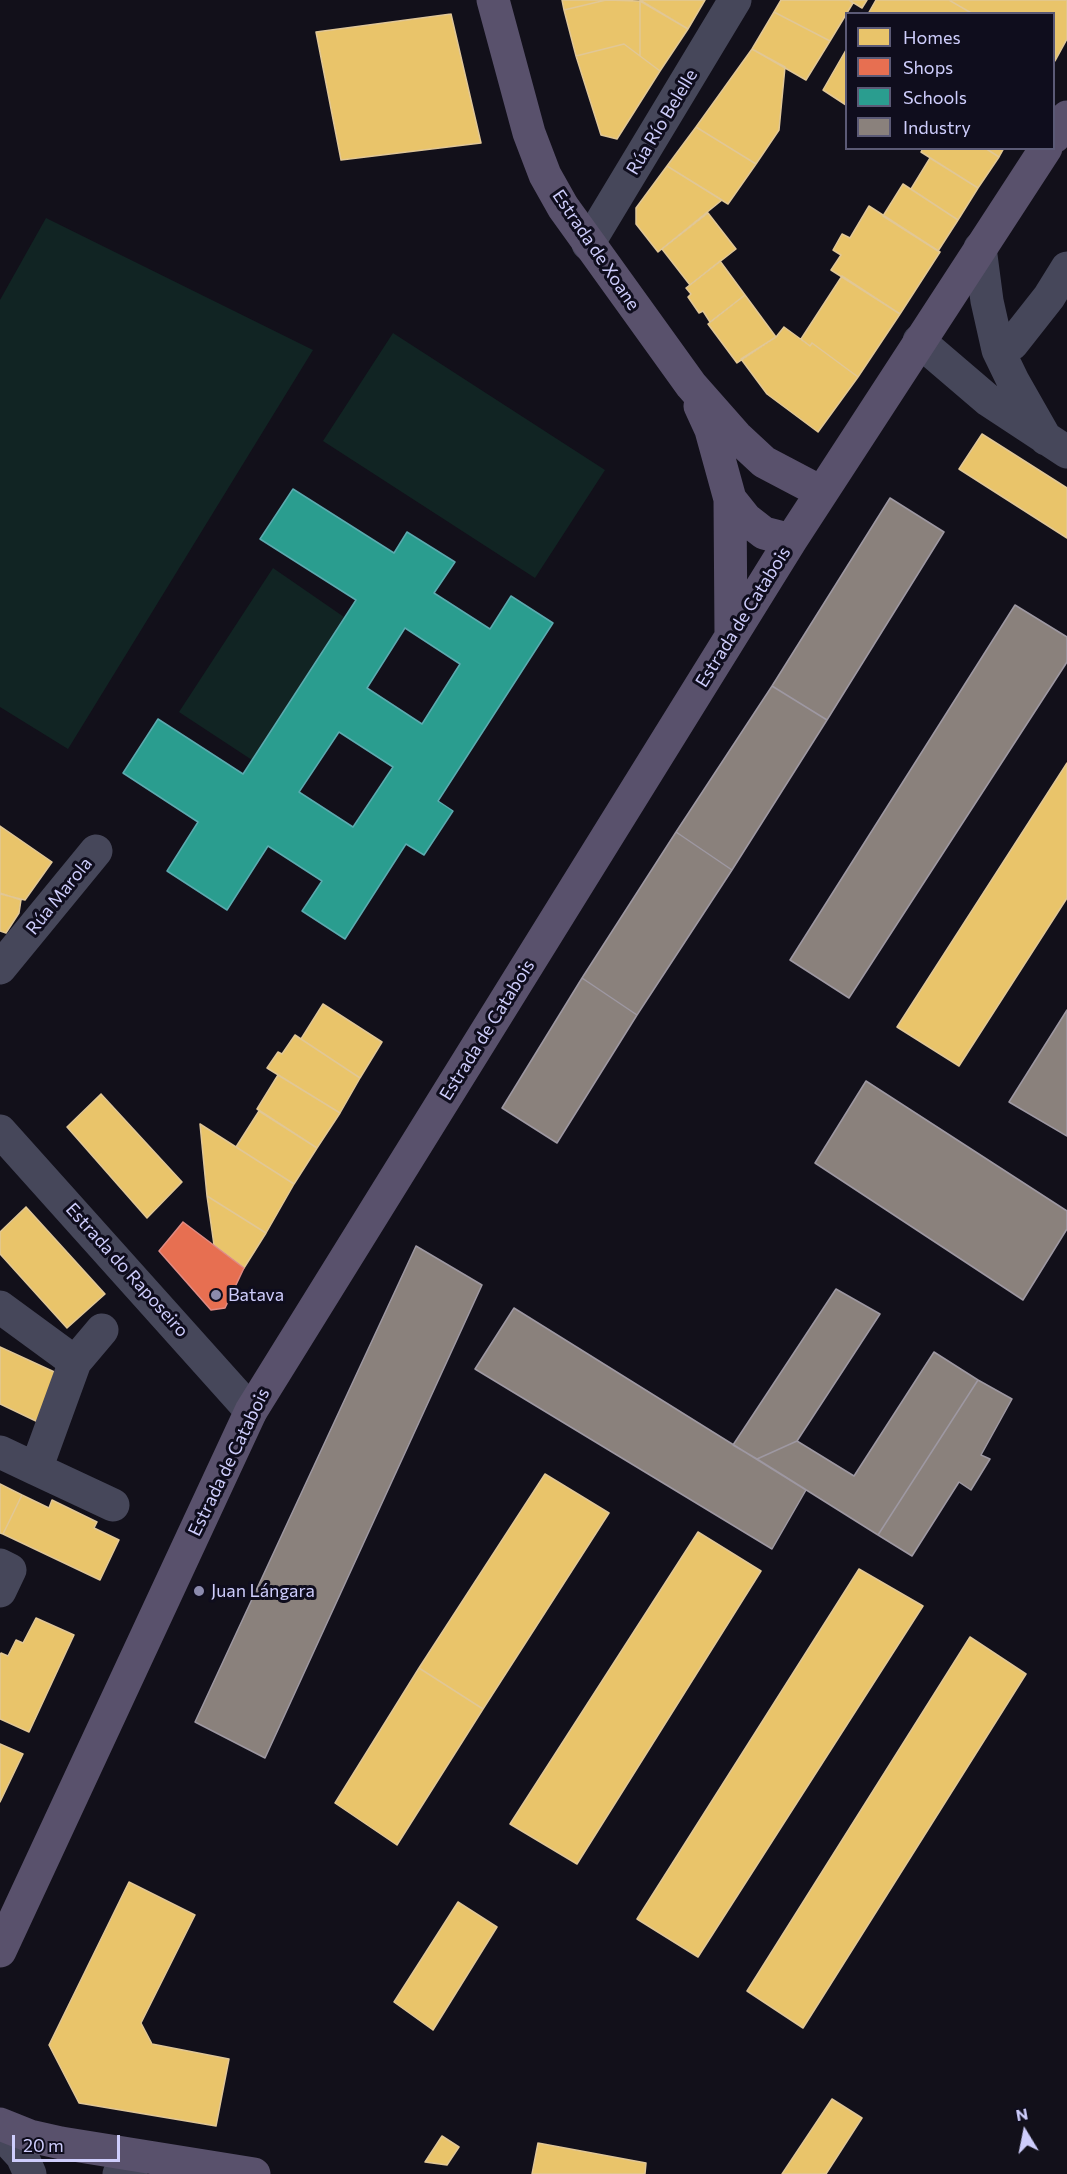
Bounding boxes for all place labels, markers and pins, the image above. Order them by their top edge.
place label: Batava [228,1284,284,1306]
marker: Batava [209,1288,223,1302]
place label: Juan Lángara [211,1580,315,1602]
marker: Juan Lángara [192,1584,206,1598]

